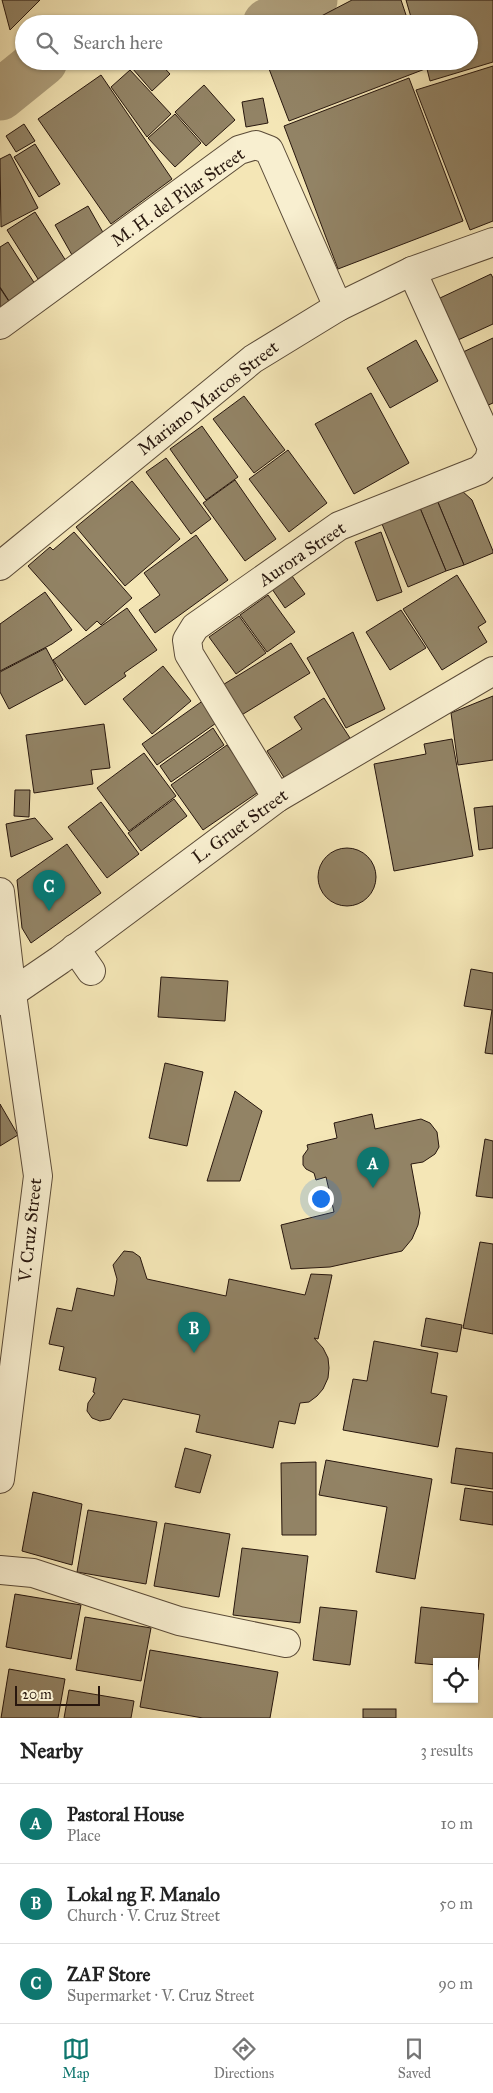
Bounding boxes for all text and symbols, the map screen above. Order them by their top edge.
search box [15,15,478,70]
icon: search [33,29,61,57]
text: Search here [73,31,163,54]
street label: M. H. del Pilar Street [107,142,249,251]
street label: Mariano Marcos Street [133,336,283,460]
street label: Aurora Street [253,516,350,592]
street label: L. Gruet Street [188,784,293,868]
pin: C [33,870,65,911]
pin: A [357,1147,389,1188]
street label: V. Cruz Street [13,1176,46,1284]
your location [308,1186,334,1212]
pin: B [178,1312,210,1353]
map controls [433,1658,478,1703]
button: locate [433,1658,478,1703]
scale bar [15,1683,100,1706]
text: 20 m [22,1686,52,1703]
text: Nearby [20,1738,83,1764]
text: 3 results [420,1741,473,1760]
text: Pastoral House [67,1803,184,1826]
text: A [31,1814,41,1833]
text: 10 m [441,1814,473,1833]
text: Place [67,1826,101,1845]
text: Lokal ng F. Manalo [67,1883,220,1906]
text: B [31,1894,41,1913]
text: 50 m [439,1894,473,1913]
text: Church · V. Cruz Street [67,1906,220,1925]
text: ZAF Store [67,1963,150,1986]
text: C [31,1974,41,1993]
text: 90 m [438,1974,473,1993]
text: Supermarket · V. Cruz Street [67,1986,254,2005]
tab: Map [62,2035,90,2082]
tab: Directions [214,2035,274,2082]
tab: Saved [398,2035,431,2082]

